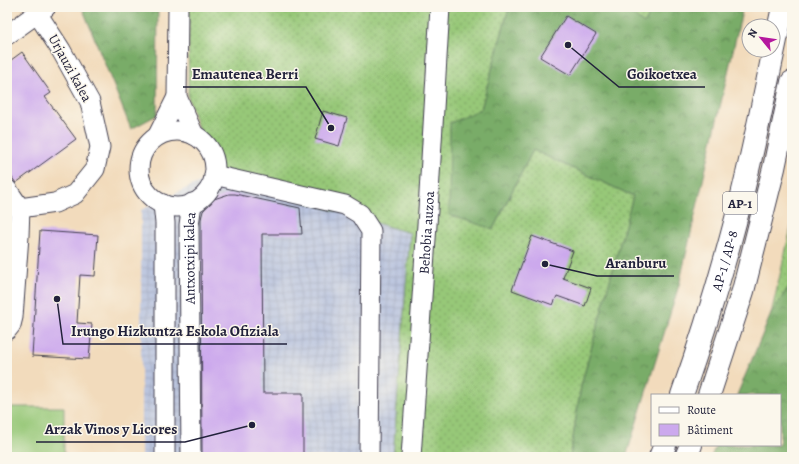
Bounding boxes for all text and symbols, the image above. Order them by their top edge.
north arrow [741,18,781,58]
text: N [744,26,761,41]
street label: Urjauzi kalea [44,31,97,106]
callout: Emautenea Berri [183,60,306,87]
callout: Goikoetxea [619,60,705,87]
text: Emautenea Berri [192,64,299,84]
text: Goikoetxea [627,64,698,84]
street label: Behobia auzoa [414,190,439,275]
road number: AP-1 [723,192,757,214]
street label: Antxotxipi kalea [179,210,200,305]
street label: AP-1 / AP-8 [707,228,742,294]
callout: Aranburu [597,249,674,276]
text: Aranburu [604,253,667,273]
callout: Irungo Hizkuntza Eskola Ofiziala [63,317,287,344]
text: Irungo Hizkuntza Eskola Ofiziala [71,321,280,341]
legend [651,394,781,446]
text: Route [687,402,716,418]
callout: Arzak Vinos y Licores [36,415,185,442]
text: Arzak Vinos y Licores [44,419,177,439]
text: Bâtiment [687,422,733,438]

